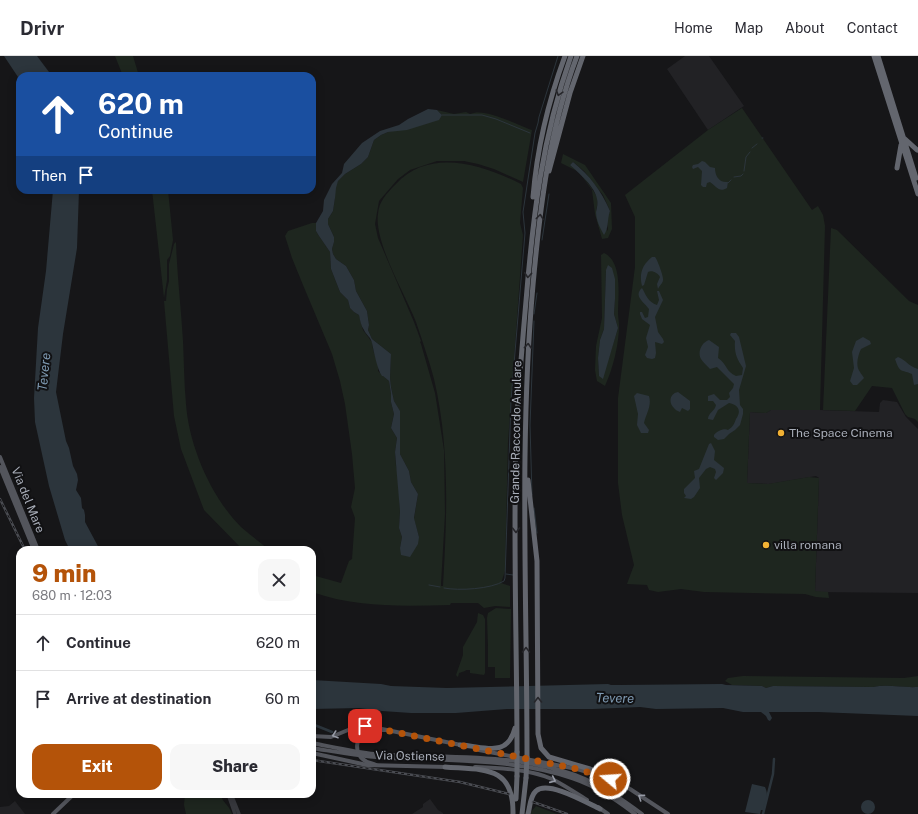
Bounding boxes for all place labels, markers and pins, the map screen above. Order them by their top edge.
place label: The Space Cinema [789,426,893,440]
marker: The Space Cinema [776,428,786,438]
place label: villa romana [774,538,842,552]
marker: villa romana [761,540,771,550]
pin [348,709,382,743]

